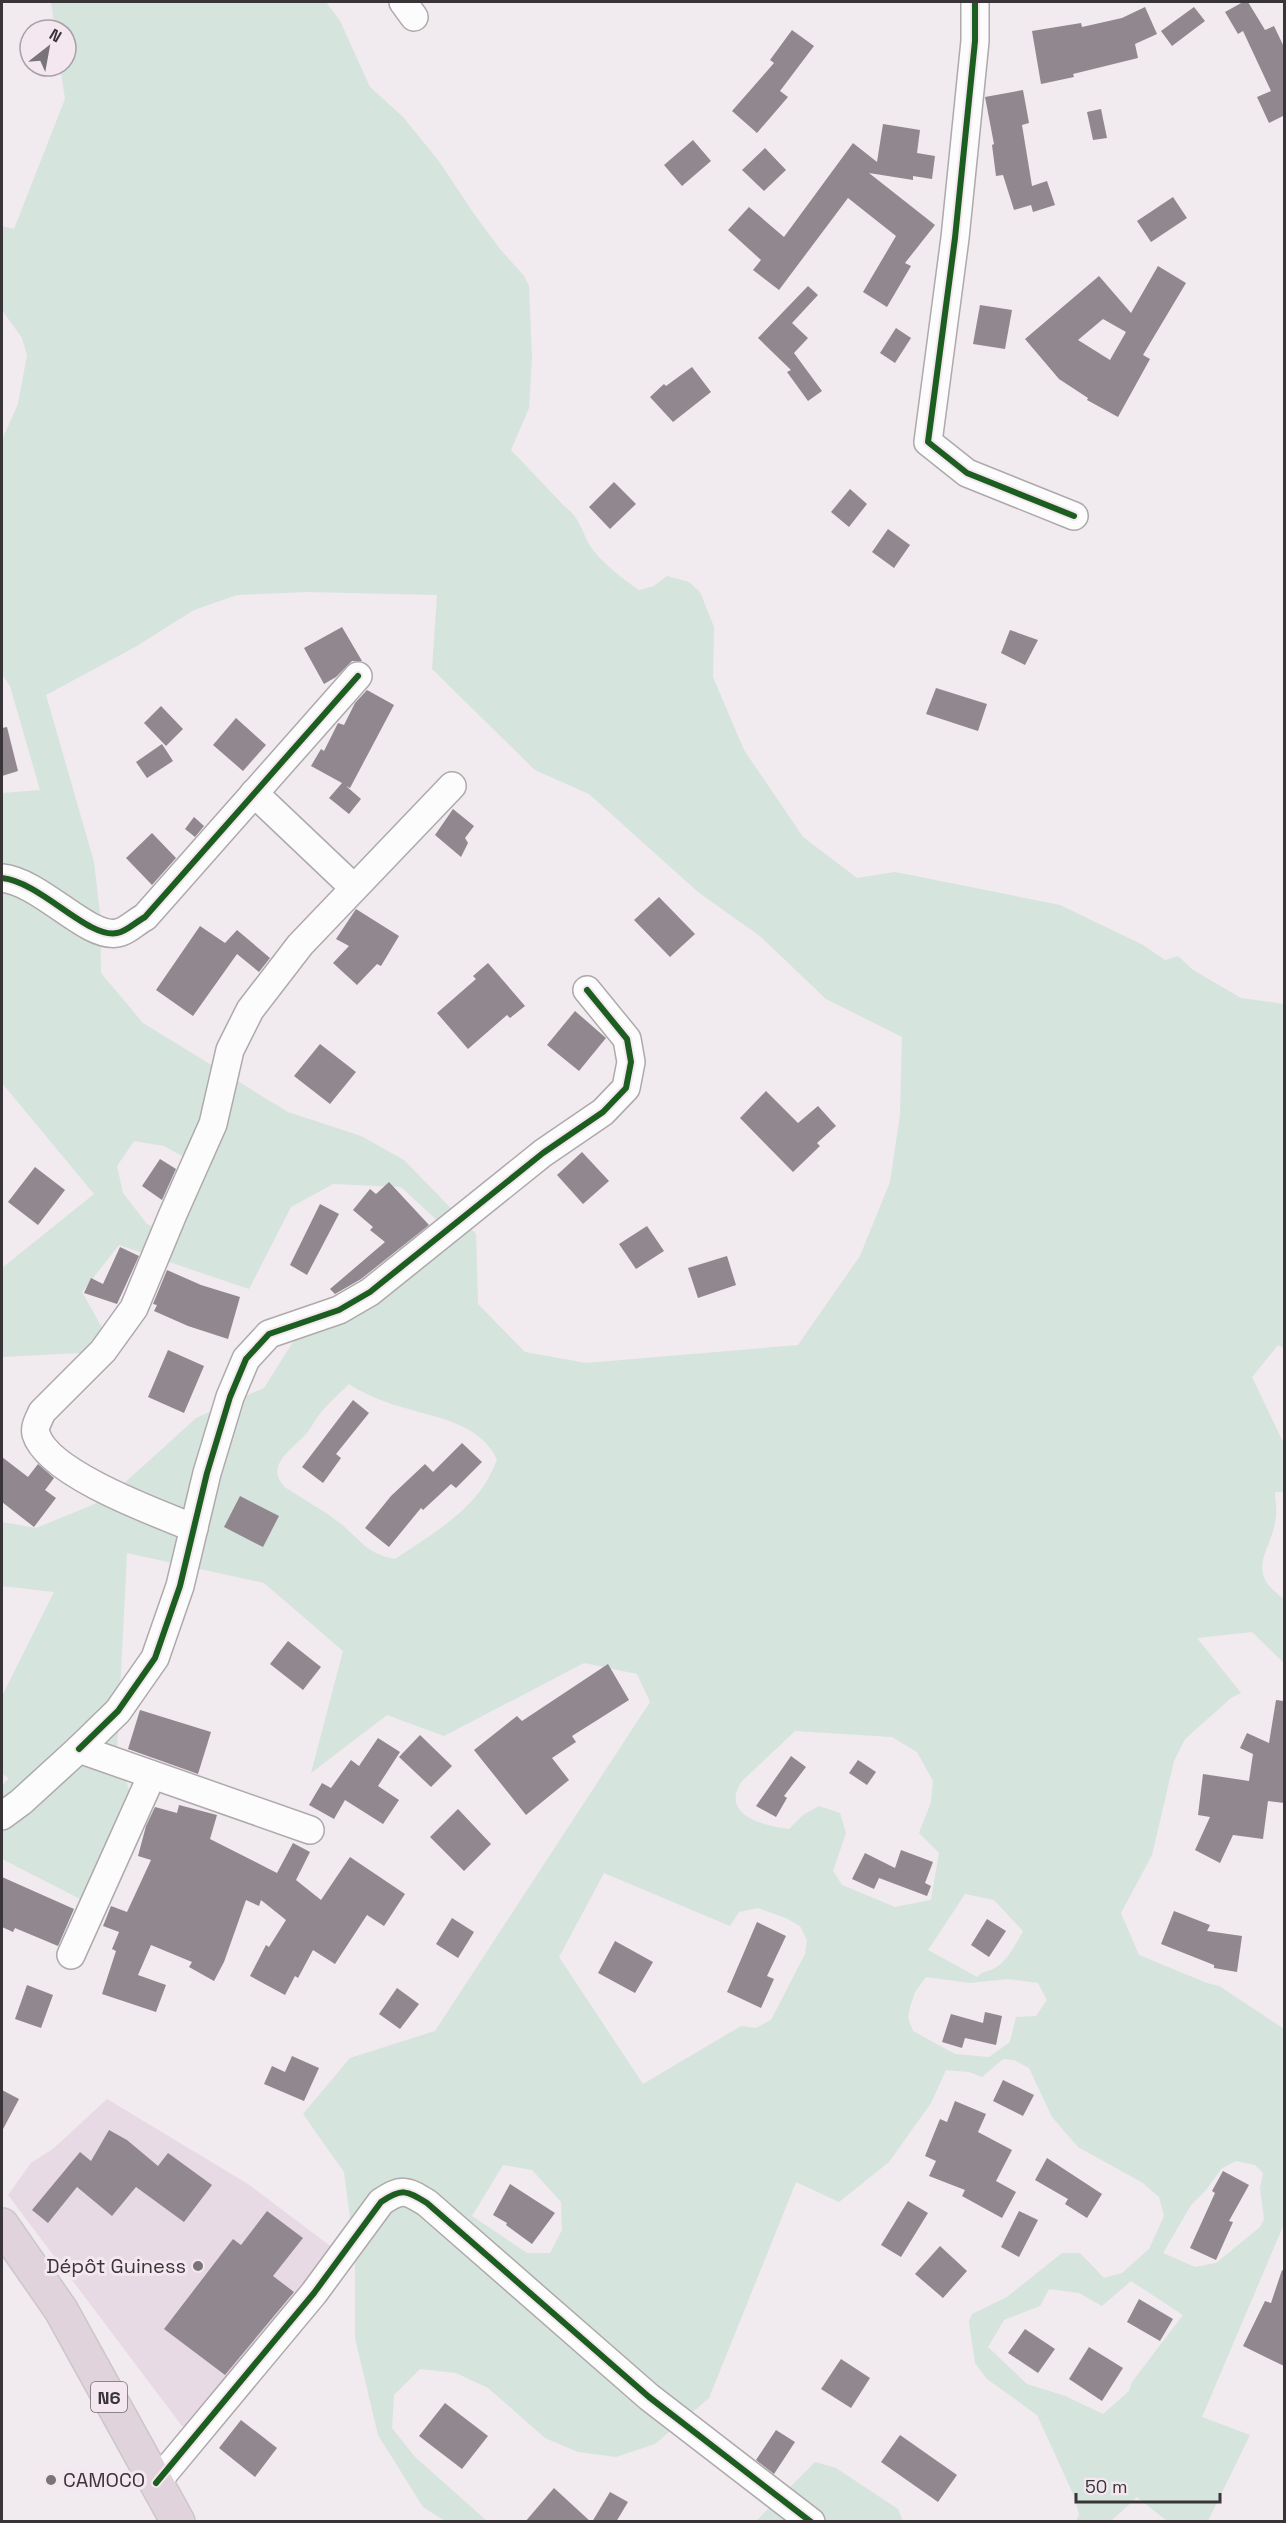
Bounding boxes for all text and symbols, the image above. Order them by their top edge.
north arrow [18,18,78,78]
text: N [45,24,65,47]
place label: Dépôt Guiness [46,2253,186,2279]
marker: Dépôt Guiness [191,2259,205,2273]
road number: N6 [91,2382,127,2412]
scale bar [1076,2466,1220,2504]
place label: CAMOCO [63,2467,145,2493]
marker: CAMOCO [44,2473,58,2487]
text: 50 m [1085,2475,1127,2498]

